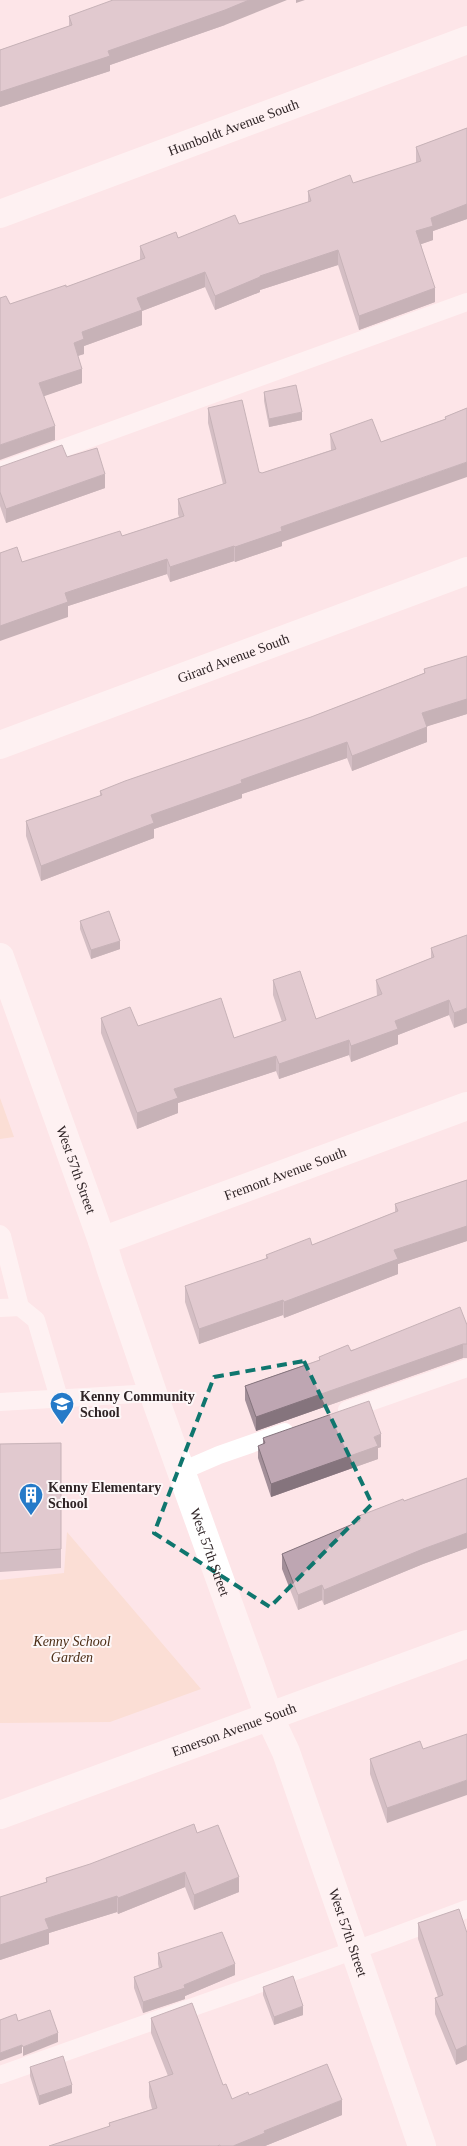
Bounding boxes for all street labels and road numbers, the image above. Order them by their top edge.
street label: Humboldt Avenue South [166,96,301,159]
street label: Girard Avenue South [176,631,291,686]
street label: West 57th Street [53,1124,99,1216]
street label: Fremont Avenue South [222,1144,348,1203]
street label: West 57th Street [187,1506,232,1598]
street label: Emerson Avenue South [170,1700,298,1759]
street label: West 57th Street [326,1887,370,1979]

